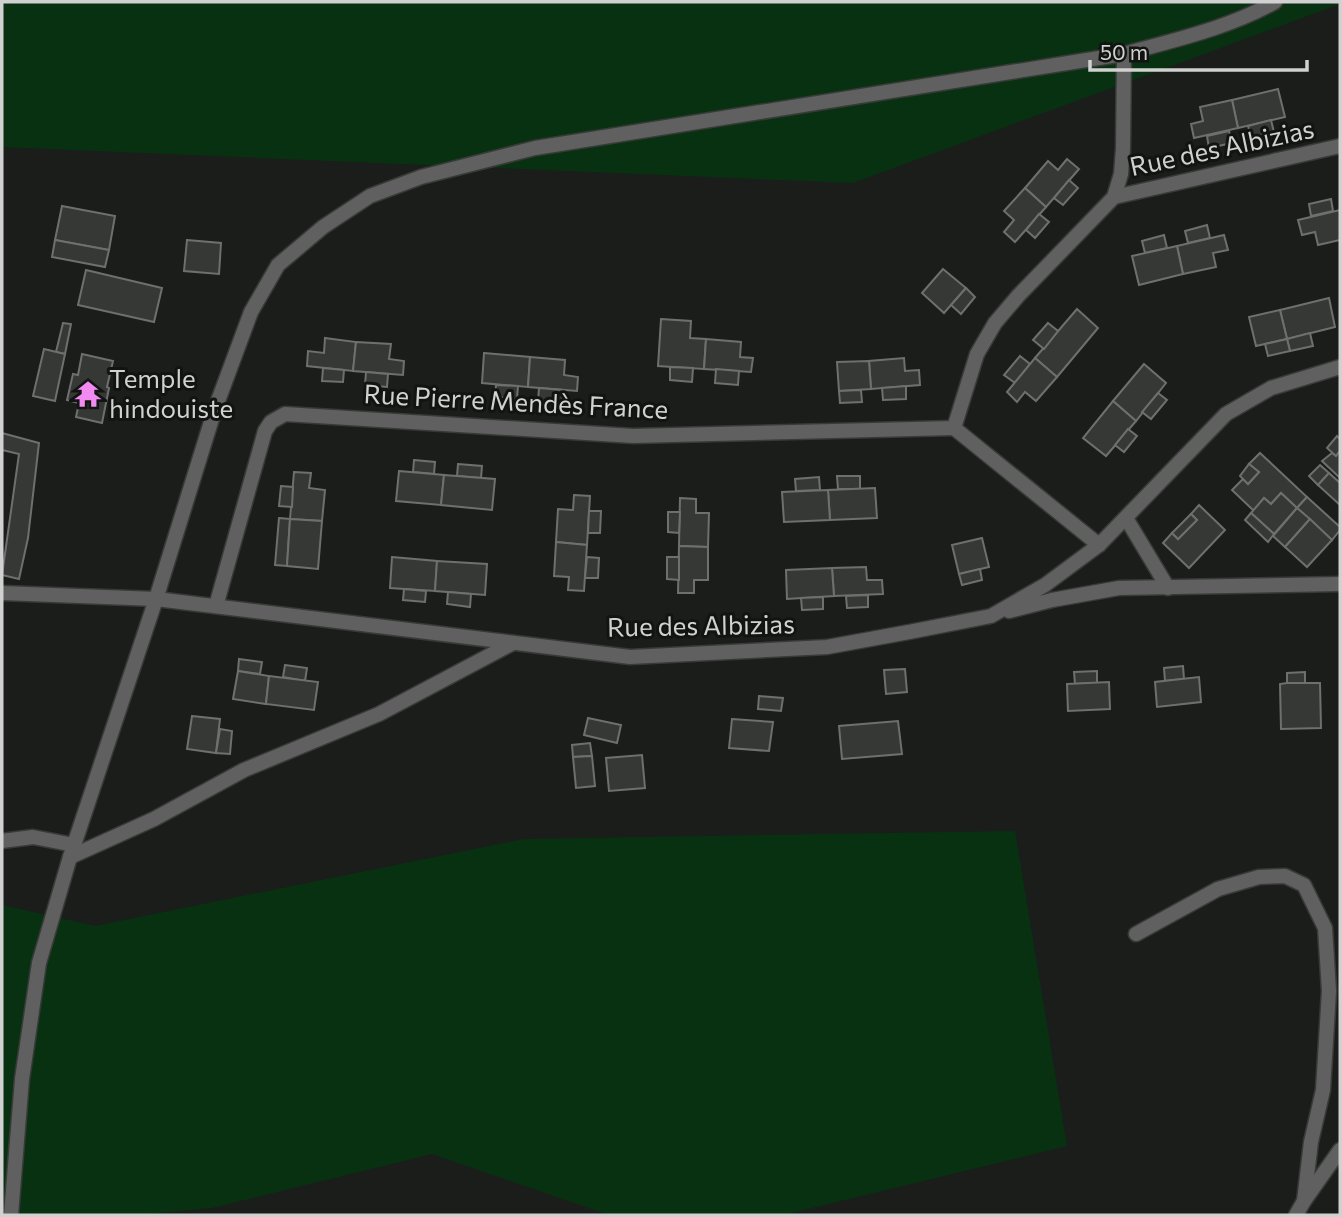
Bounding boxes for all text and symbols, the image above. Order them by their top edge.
scale bar [1090,28,1307,72]
text: 50 m [1100,39,1148,64]
street label: Rue des Albizias [1127,112,1317,181]
place label: Temple hindouiste [109,362,233,423]
street label: Rue Pierre Mendès France [363,377,669,424]
temple icon: Temple hindouiste [73,379,103,409]
street label: Rue des Albizias [607,607,795,642]

